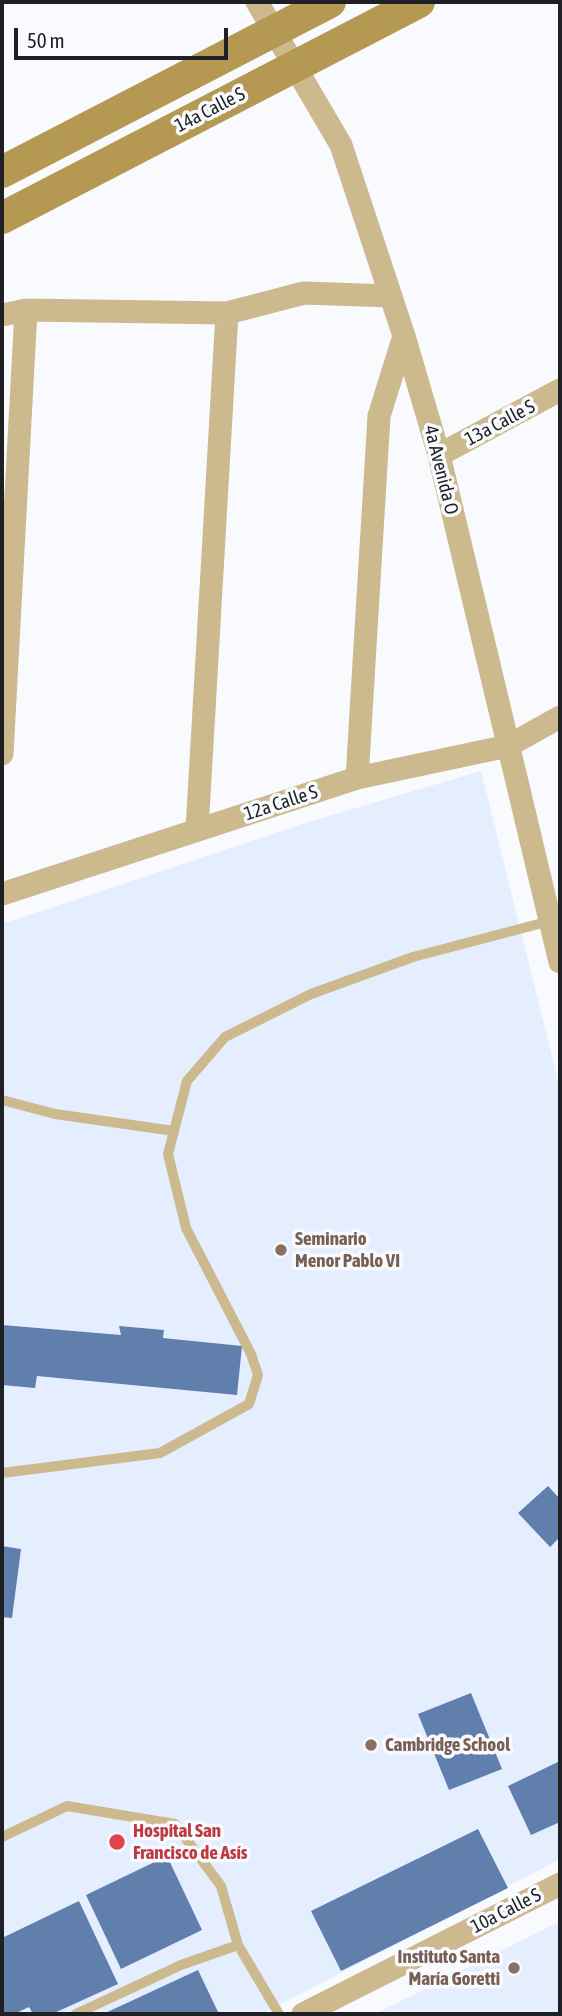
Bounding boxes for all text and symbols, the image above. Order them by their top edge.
scale bar [18,14,231,58]
text: 50 m [27,28,65,52]
street label: 14a Calle S [171,83,249,137]
street label: 13a Calle S [461,395,539,451]
street label: 4a Avenida O [419,423,463,517]
street label: 12a Calle S [241,780,321,826]
place label: Seminario Menor Pablo VI [295,1228,400,1272]
marker: Seminario Menor Pablo VI [273,1242,289,1258]
place label: Cambridge School [385,1734,510,1756]
marker: Cambridge School [363,1737,379,1753]
place label: Hospital San Francisco de Asís [133,1820,248,1864]
marker: Hospital San Francisco de Asís [107,1832,127,1852]
street label: 10a Calle S [467,1884,545,1938]
place label: Instituto Santa María Goretti [398,1946,500,1990]
marker: Instituto Santa María Goretti [506,1960,522,1976]

